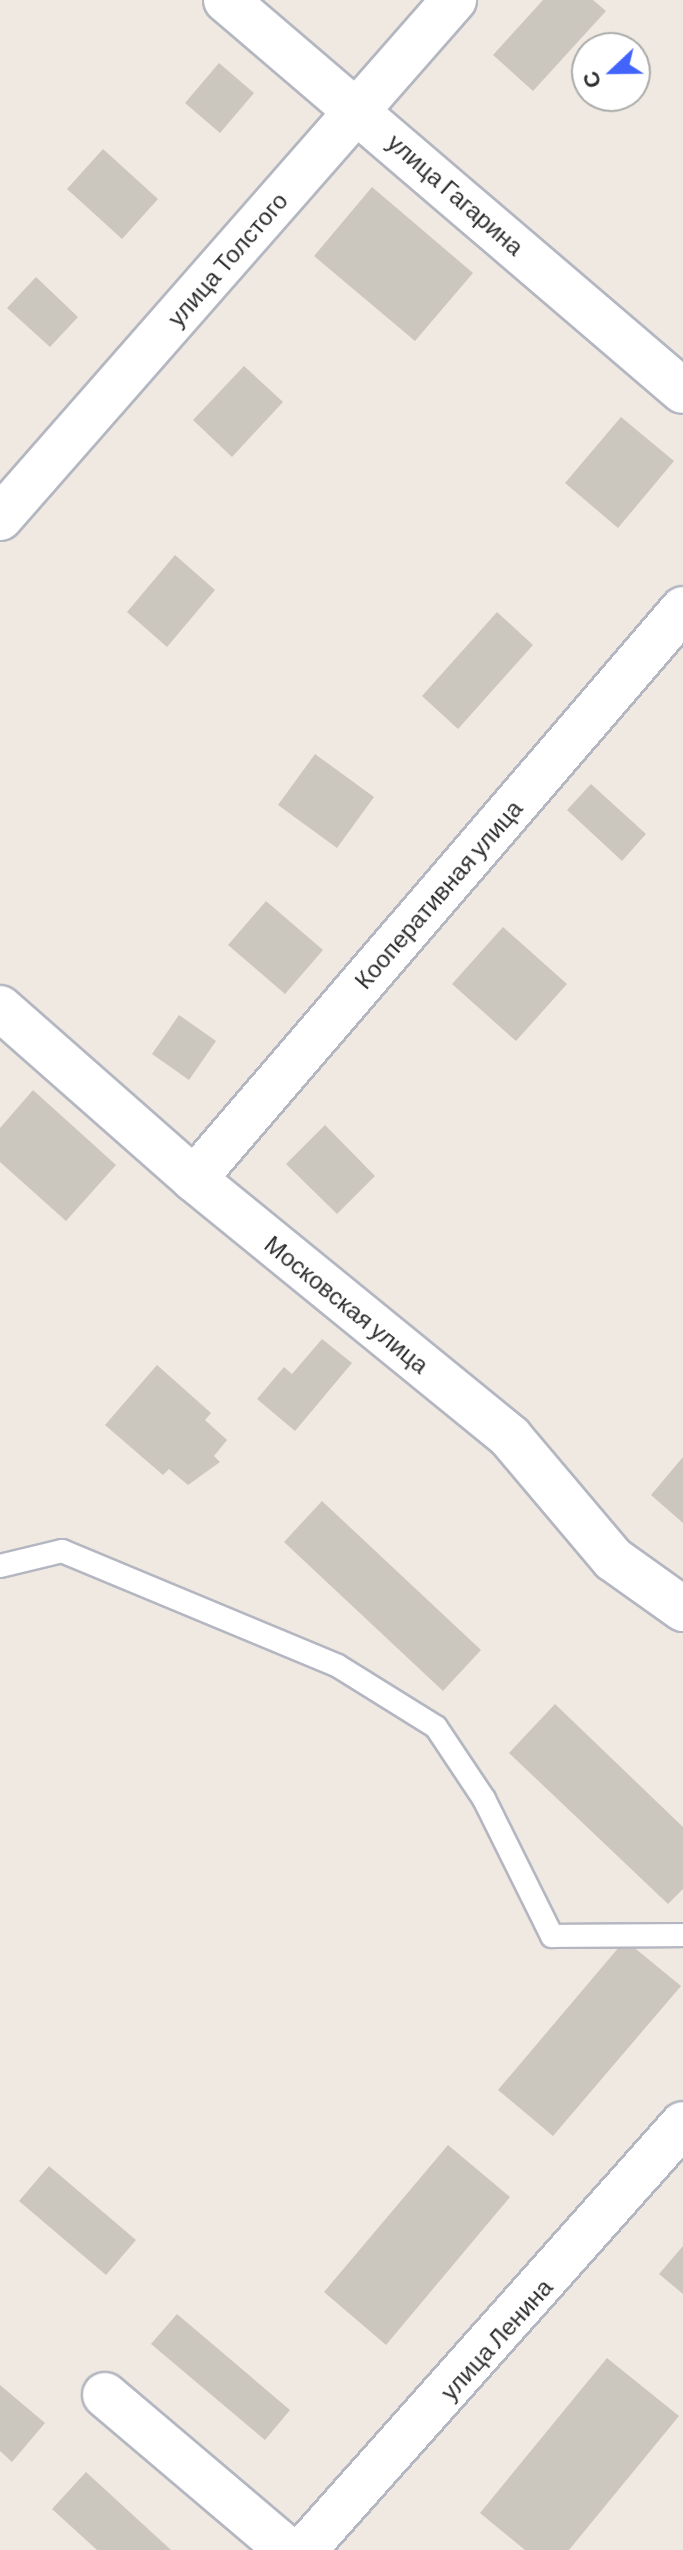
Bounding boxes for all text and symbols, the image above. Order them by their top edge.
north arrow [571,32,651,112]
text: С [576,68,606,92]
street label: улица Гагарина [382,127,530,261]
street label: улица Толстого [161,186,293,332]
street label: Кооперативная улица [348,794,528,994]
street label: Московская улица [259,1229,435,1379]
street label: улица Ленина [434,2272,558,2406]

